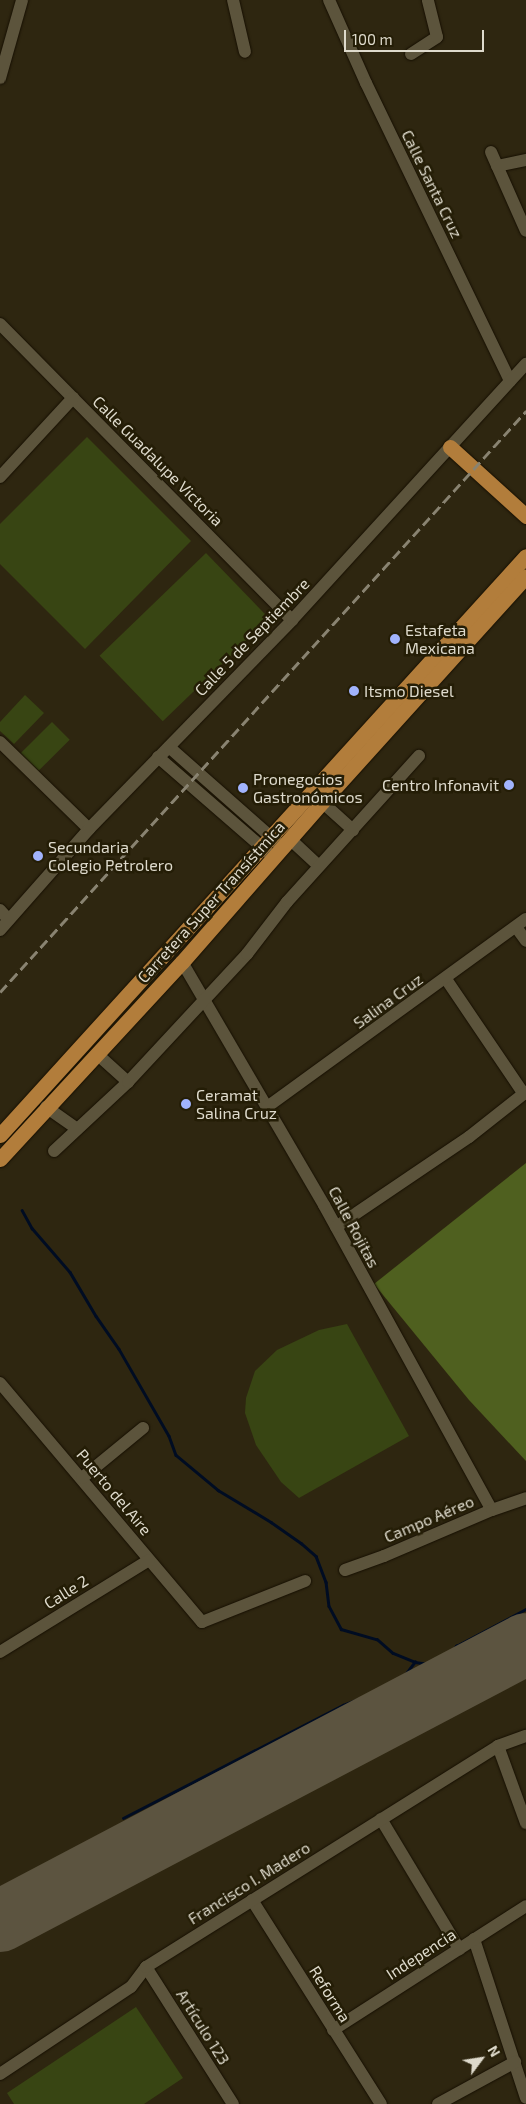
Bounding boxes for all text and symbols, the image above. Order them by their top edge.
scale bar [346,20,486,52]
text: 100 m [352,30,393,48]
street label: Calle Santa Cruz [398,127,466,241]
street label: Calle Guadalupe Victoria [89,392,227,530]
street label: Calle 5 de Septiembre [191,574,313,700]
place label: Estafeta Mexicana [405,620,475,658]
marker: Estafeta Mexicana [389,633,401,645]
place label: Itsmo Diesel [364,681,454,701]
marker: Itsmo Diesel [348,685,360,697]
place label: Pronegocios Gastronómicos [253,769,363,807]
place label: Centro Infonavit [382,775,499,795]
marker: Centro Infonavit [503,779,515,791]
marker: Pronegocios Gastronómicos [237,782,249,794]
street label: Carretera Super Transístmica [133,817,289,987]
place label: Secundaria Colegio Petrolero [48,837,173,875]
marker: Secundaria Colegio Petrolero [32,850,44,862]
street label: Salina Cruz [350,969,426,1033]
place label: Ceramat Salina Cruz [196,1085,277,1123]
marker: Ceramat Salina Cruz [180,1098,192,1110]
street label: Calle Rojitas [325,1183,383,1271]
street label: Puerto del Aire [72,1445,156,1539]
street label: Campo Aéreo [381,1491,477,1547]
street label: Calle 2 [40,1571,92,1613]
street label: Francisco I. Madero [184,1838,314,1928]
street label: Indepencia [383,1924,459,1984]
street label: Reforma [305,1962,355,2026]
street label: Artículo 123 [172,1986,234,2068]
north arrow [456,2034,506,2084]
text: N [484,2042,504,2060]

